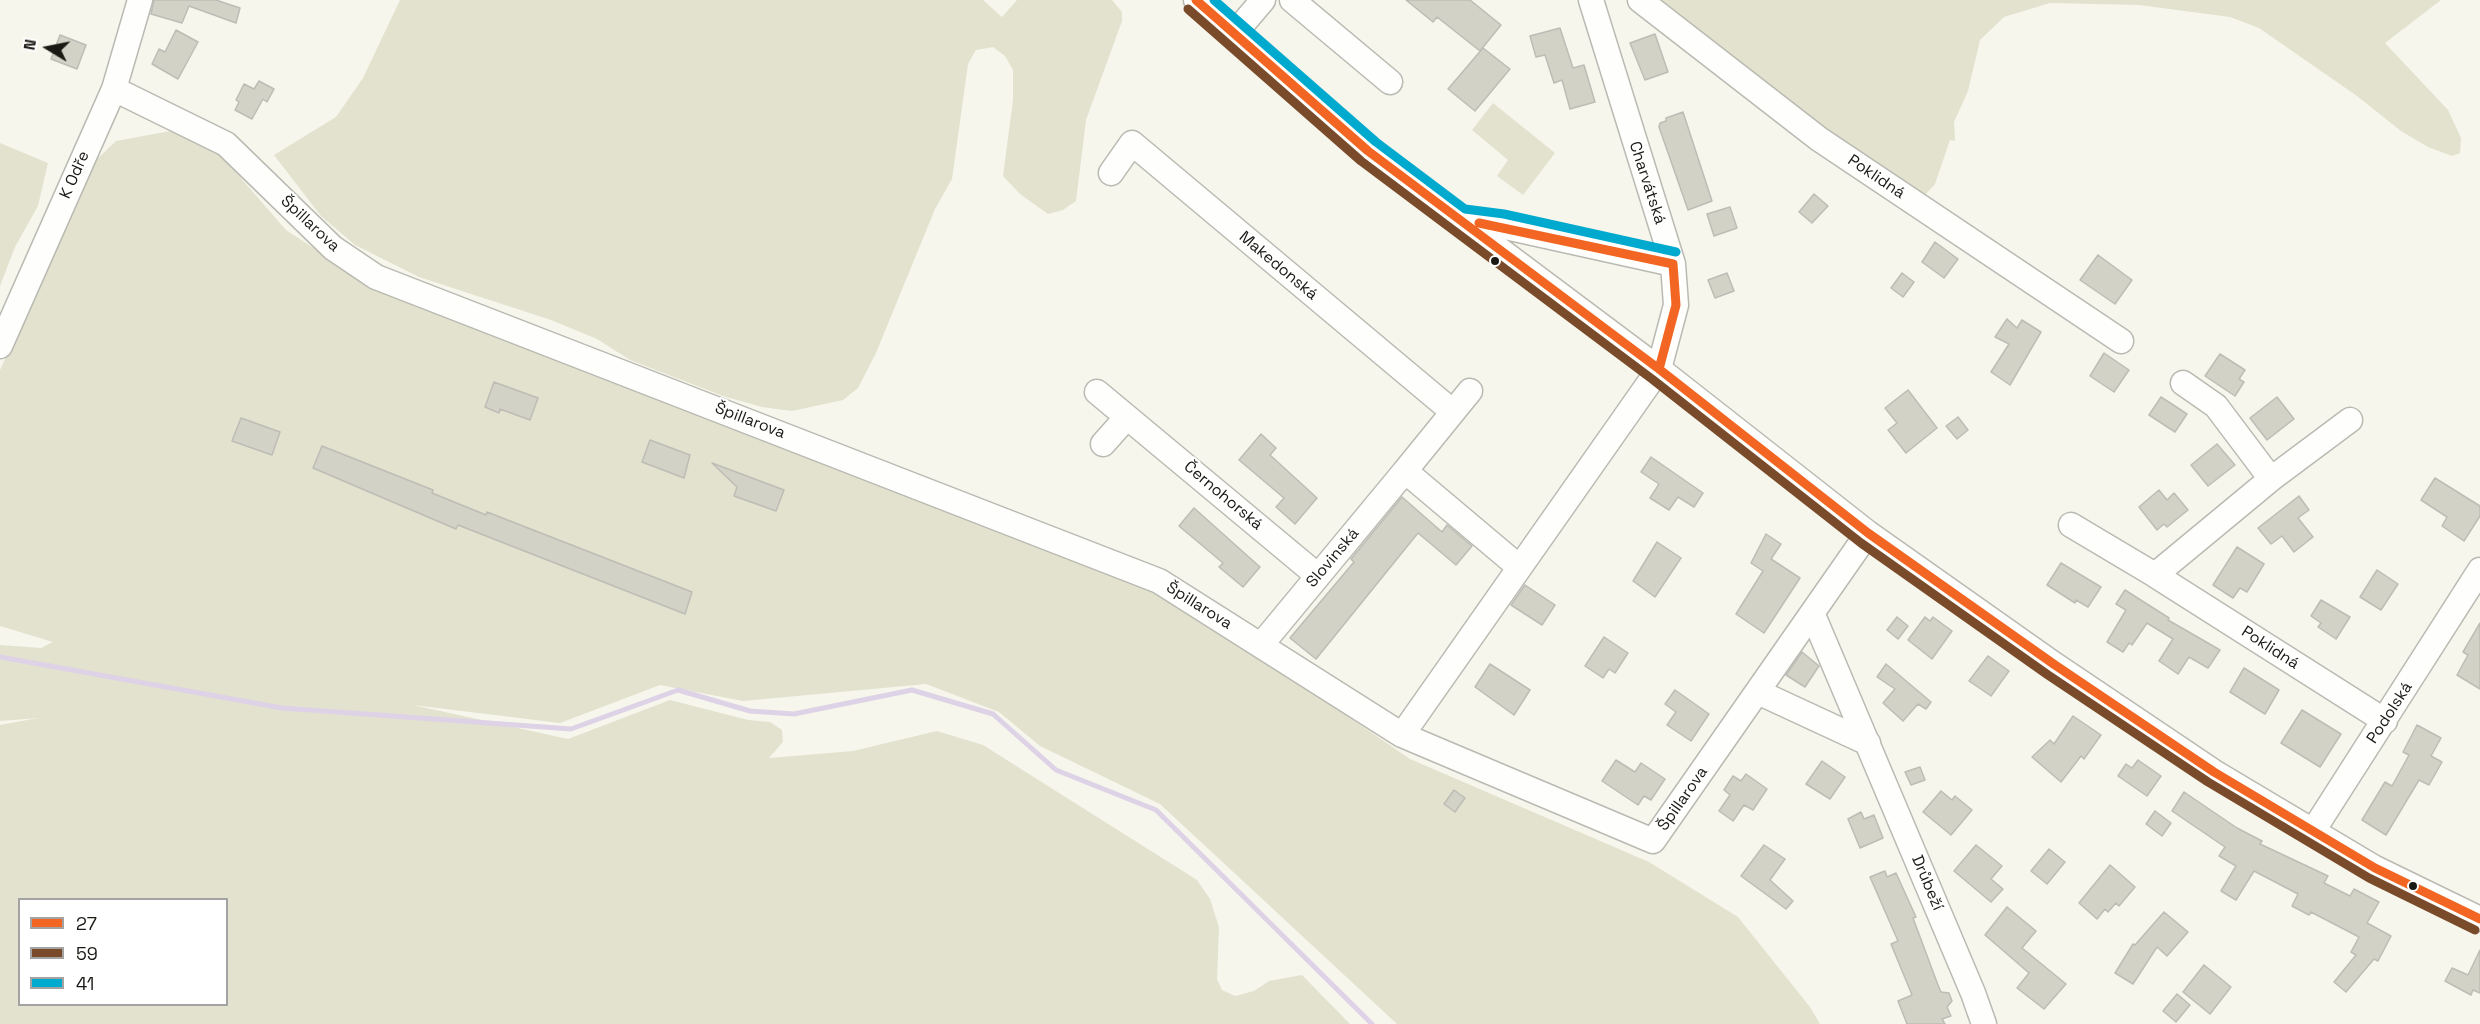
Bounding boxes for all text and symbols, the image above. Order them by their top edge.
north arrow [18,18,78,78]
text: N [19,38,41,52]
street label: Charvátská [1625,139,1669,227]
street label: K Odře [56,148,94,202]
street label: Poklidná [1844,151,1908,203]
street label: Špillarova [276,192,344,256]
street label: Makedonská [1235,228,1321,304]
unlabelled marker [1489,255,1501,267]
street label: Špillarova [712,399,788,443]
street label: Černohorská [1180,457,1266,535]
street label: Slovinská [1303,524,1363,592]
street label: Špillarova [1163,578,1235,634]
street label: Poklidná [2238,622,2302,674]
street label: Podolská [2363,679,2417,747]
street label: Špillarova [1654,763,1712,835]
street label: Drůbeží [1907,852,1947,914]
unlabelled marker [2407,880,2419,892]
legend [18,898,228,1006]
text: 27 [76,912,97,935]
text: 59 [76,942,98,965]
text: 41 [76,972,94,995]

